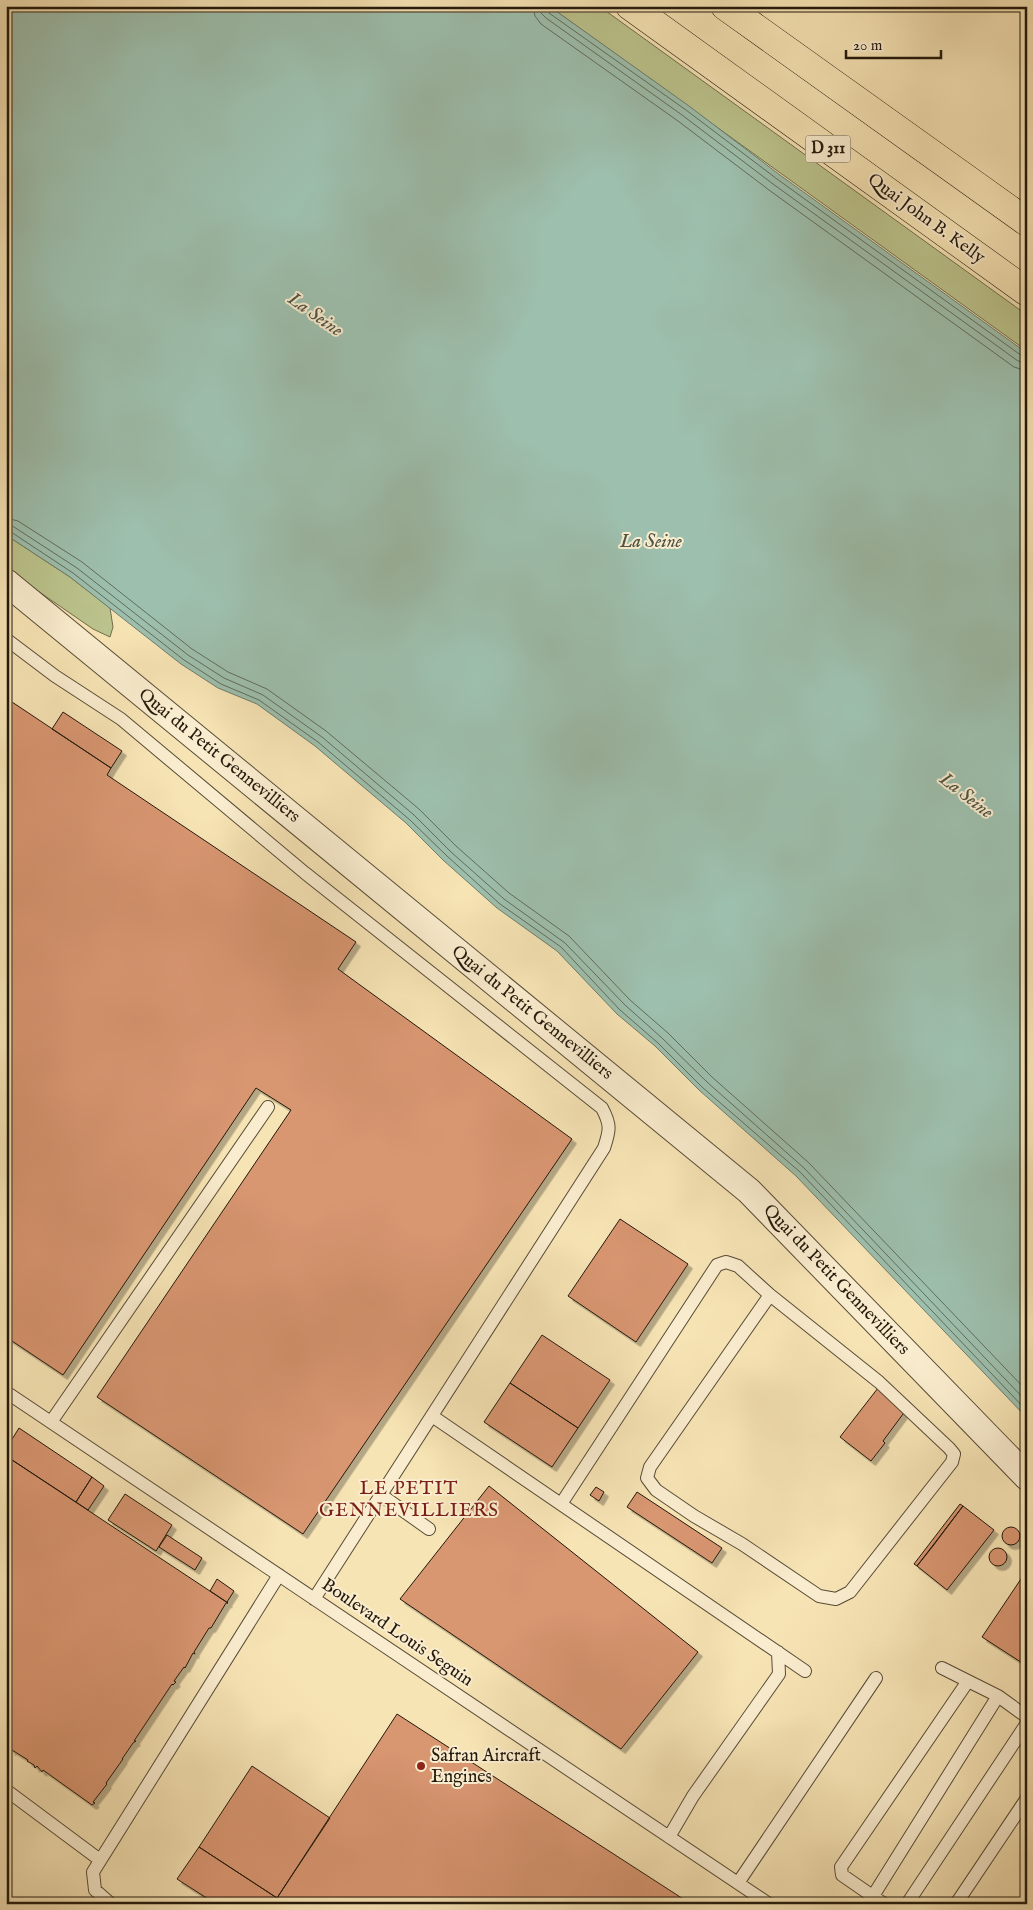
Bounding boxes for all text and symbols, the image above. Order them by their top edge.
scale bar [846,28,940,60]
text: 20 m [853,36,883,55]
road number: D 311 [806,136,850,162]
street label: Quai John B. Kelly [863,169,989,269]
water label: La Seine [282,287,348,343]
water label: La Seine [619,530,683,554]
street label: Quai du Petit Gennevilliers [133,684,305,828]
water label: La Seine [933,767,998,825]
street label: Quai du Petit Gennevilliers [446,941,618,1085]
street label: Quai du Petit Gennevilliers [758,1200,914,1360]
district label: LE PETIT GENNEVILLIERS [319,1477,499,1523]
street label: Boulevard Louis Seguin [317,1574,477,1692]
place label: Safran Aircraft Engines [431,1745,541,1789]
marker: Safran Aircraft Engines [415,1760,427,1772]

